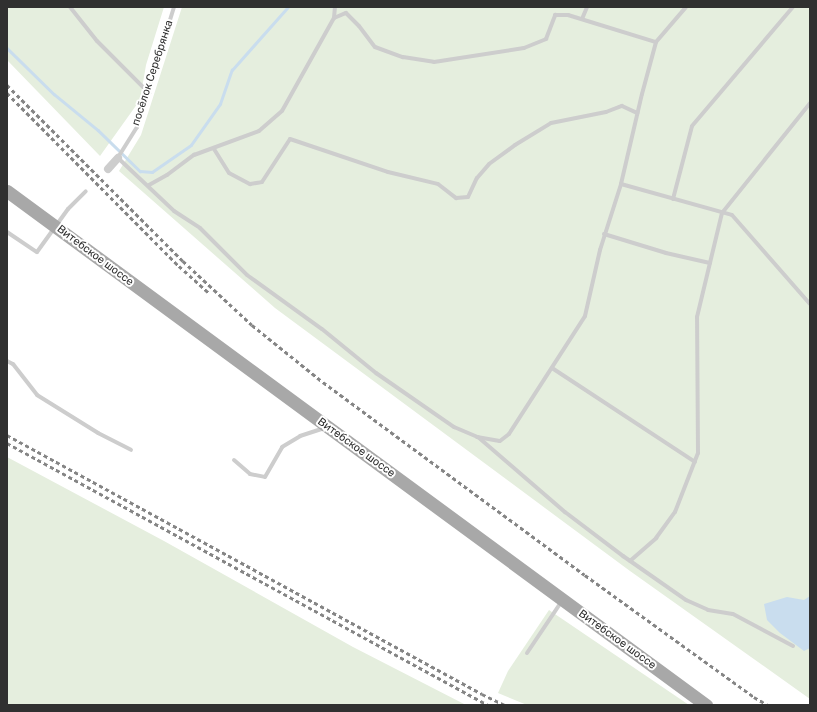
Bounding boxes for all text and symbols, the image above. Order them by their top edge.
street label: посёлок Серебрянка [130,19,176,127]
street label: Витебское шоссе [54,223,136,289]
street label: Витебское шоссе [315,416,397,480]
street label: Витебское шоссе [576,608,658,672]

